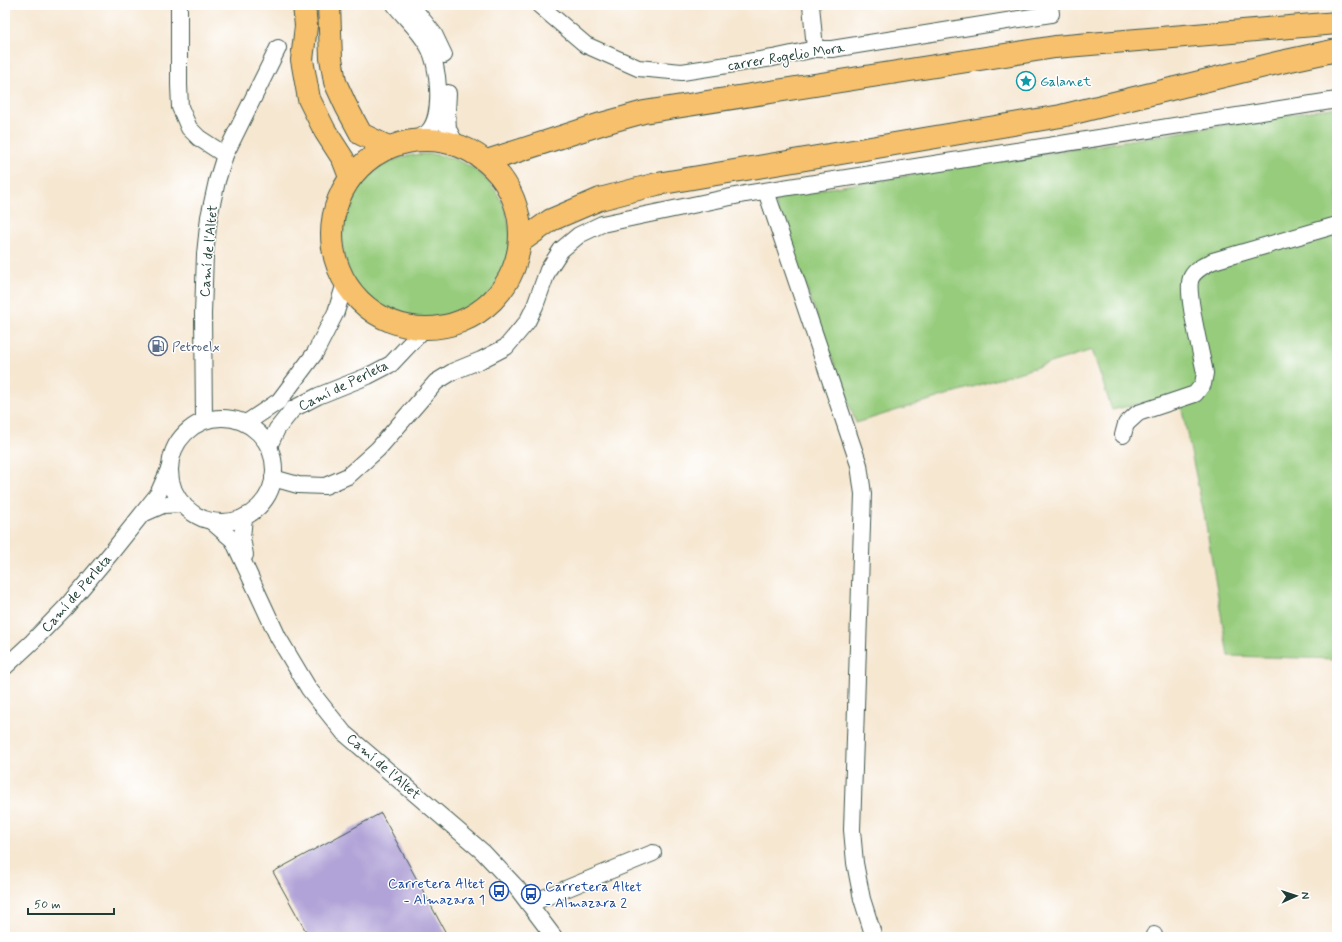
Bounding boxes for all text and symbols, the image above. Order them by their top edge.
street label: carrer Rogelio Mora [727,39,847,76]
place icon: Galanet [1015,70,1037,92]
place label: Galanet [1040,73,1092,91]
street label: Camí de l'Altet [196,204,222,298]
fuel station icon: Petroelx [147,335,169,357]
place label: Petroelx [172,338,220,356]
street label: Camí de Perleta [295,356,391,415]
street label: Camí de Perleta [38,551,116,637]
street label: Camí de l'Altet [343,730,424,804]
place label: Carretera Altet - Almazara 1 [388,875,485,909]
north arrow [1276,876,1316,916]
place label: Carretera Altet - Almazara 2 [545,878,642,912]
bus stop icon: Carretera Altet - Almazara 1 [488,880,510,902]
bus stop icon: Carretera Altet - Almazara 2 [520,883,542,905]
scale bar [28,890,114,916]
text: N [1298,892,1312,900]
text: 50 m [34,897,61,913]

